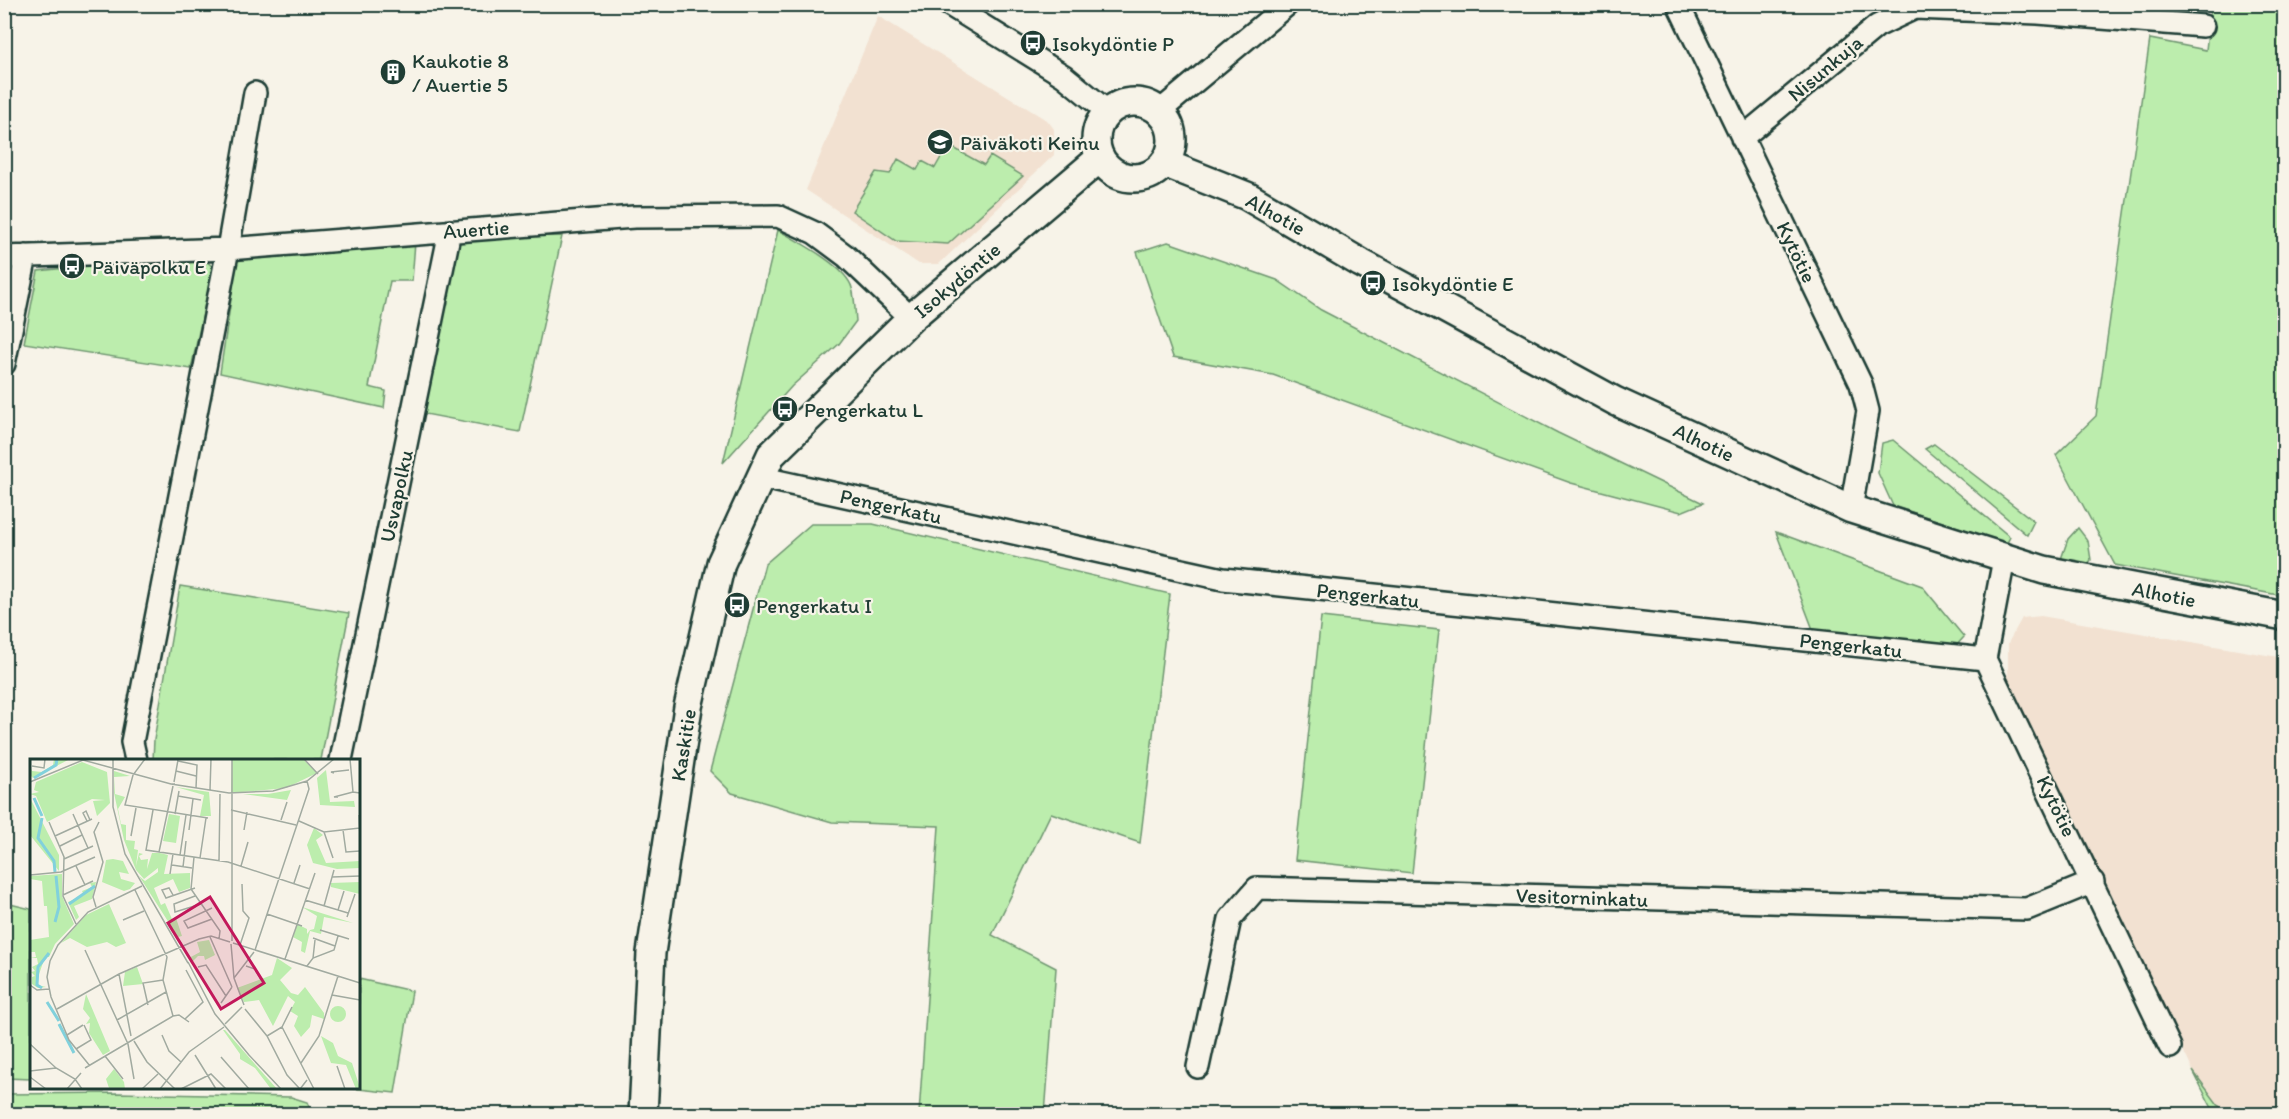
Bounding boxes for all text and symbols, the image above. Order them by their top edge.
bus stop icon: Isokydöntie P [1018,28,1048,58]
street label: Nisunkuja [1782,29,1868,107]
place label: Isokydöntie P [1052,31,1174,56]
place label: Kaukotie 8 / Auertie 5 [412,48,509,97]
building icon: Kaukotie 8 / Auertie 5 [378,57,408,87]
school or university icon: Päiväkoti Keinu [925,127,955,157]
place label: Päiväkoti Keinu [960,130,1100,155]
street label: Alhotie [1242,187,1310,241]
street label: Auertie [442,214,510,244]
street label: Kytötie [1772,217,1822,287]
street label: Isokydöntie [909,237,1005,323]
bus stop icon: Päiväpolku E [57,251,87,281]
place label: Päiväpolku E [92,254,206,279]
bus stop icon: Isokydöntie E [1358,268,1388,298]
place label: Isokydöntie E [1392,271,1514,296]
bus stop icon: Pengerkatu L [770,394,800,424]
place label: Pengerkatu L [804,397,923,422]
street label: Alhotie [1670,417,1738,467]
street label: Usvapolku [374,447,418,545]
street label: Pengerkatu [838,483,945,529]
street label: Alhotie [2130,576,2198,612]
street label: Pengerkatu [1315,577,1421,613]
bus stop icon: Pengerkatu I [722,590,752,620]
place label: Pengerkatu I [756,593,872,618]
street label: Pengerkatu [1798,627,1904,663]
street label: Kaskitie [665,707,701,783]
inset map [30,759,360,1089]
street label: Kytötie [2032,771,2082,841]
street label: Vesitorninkatu [1515,882,1649,912]

